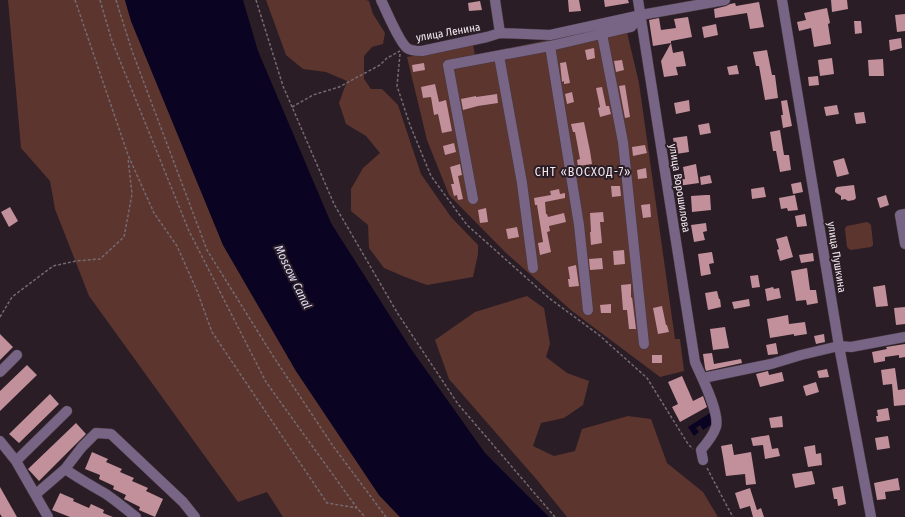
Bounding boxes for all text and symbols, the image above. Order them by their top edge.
street label: улица Ленина [415,20,481,45]
street label: улица Ворошилова [666,143,693,233]
district label: СНТ «ВОСХОД-7» [535,165,631,179]
street label: улица Пушкина [824,221,849,294]
water label: Moscow Canal [272,243,314,311]

